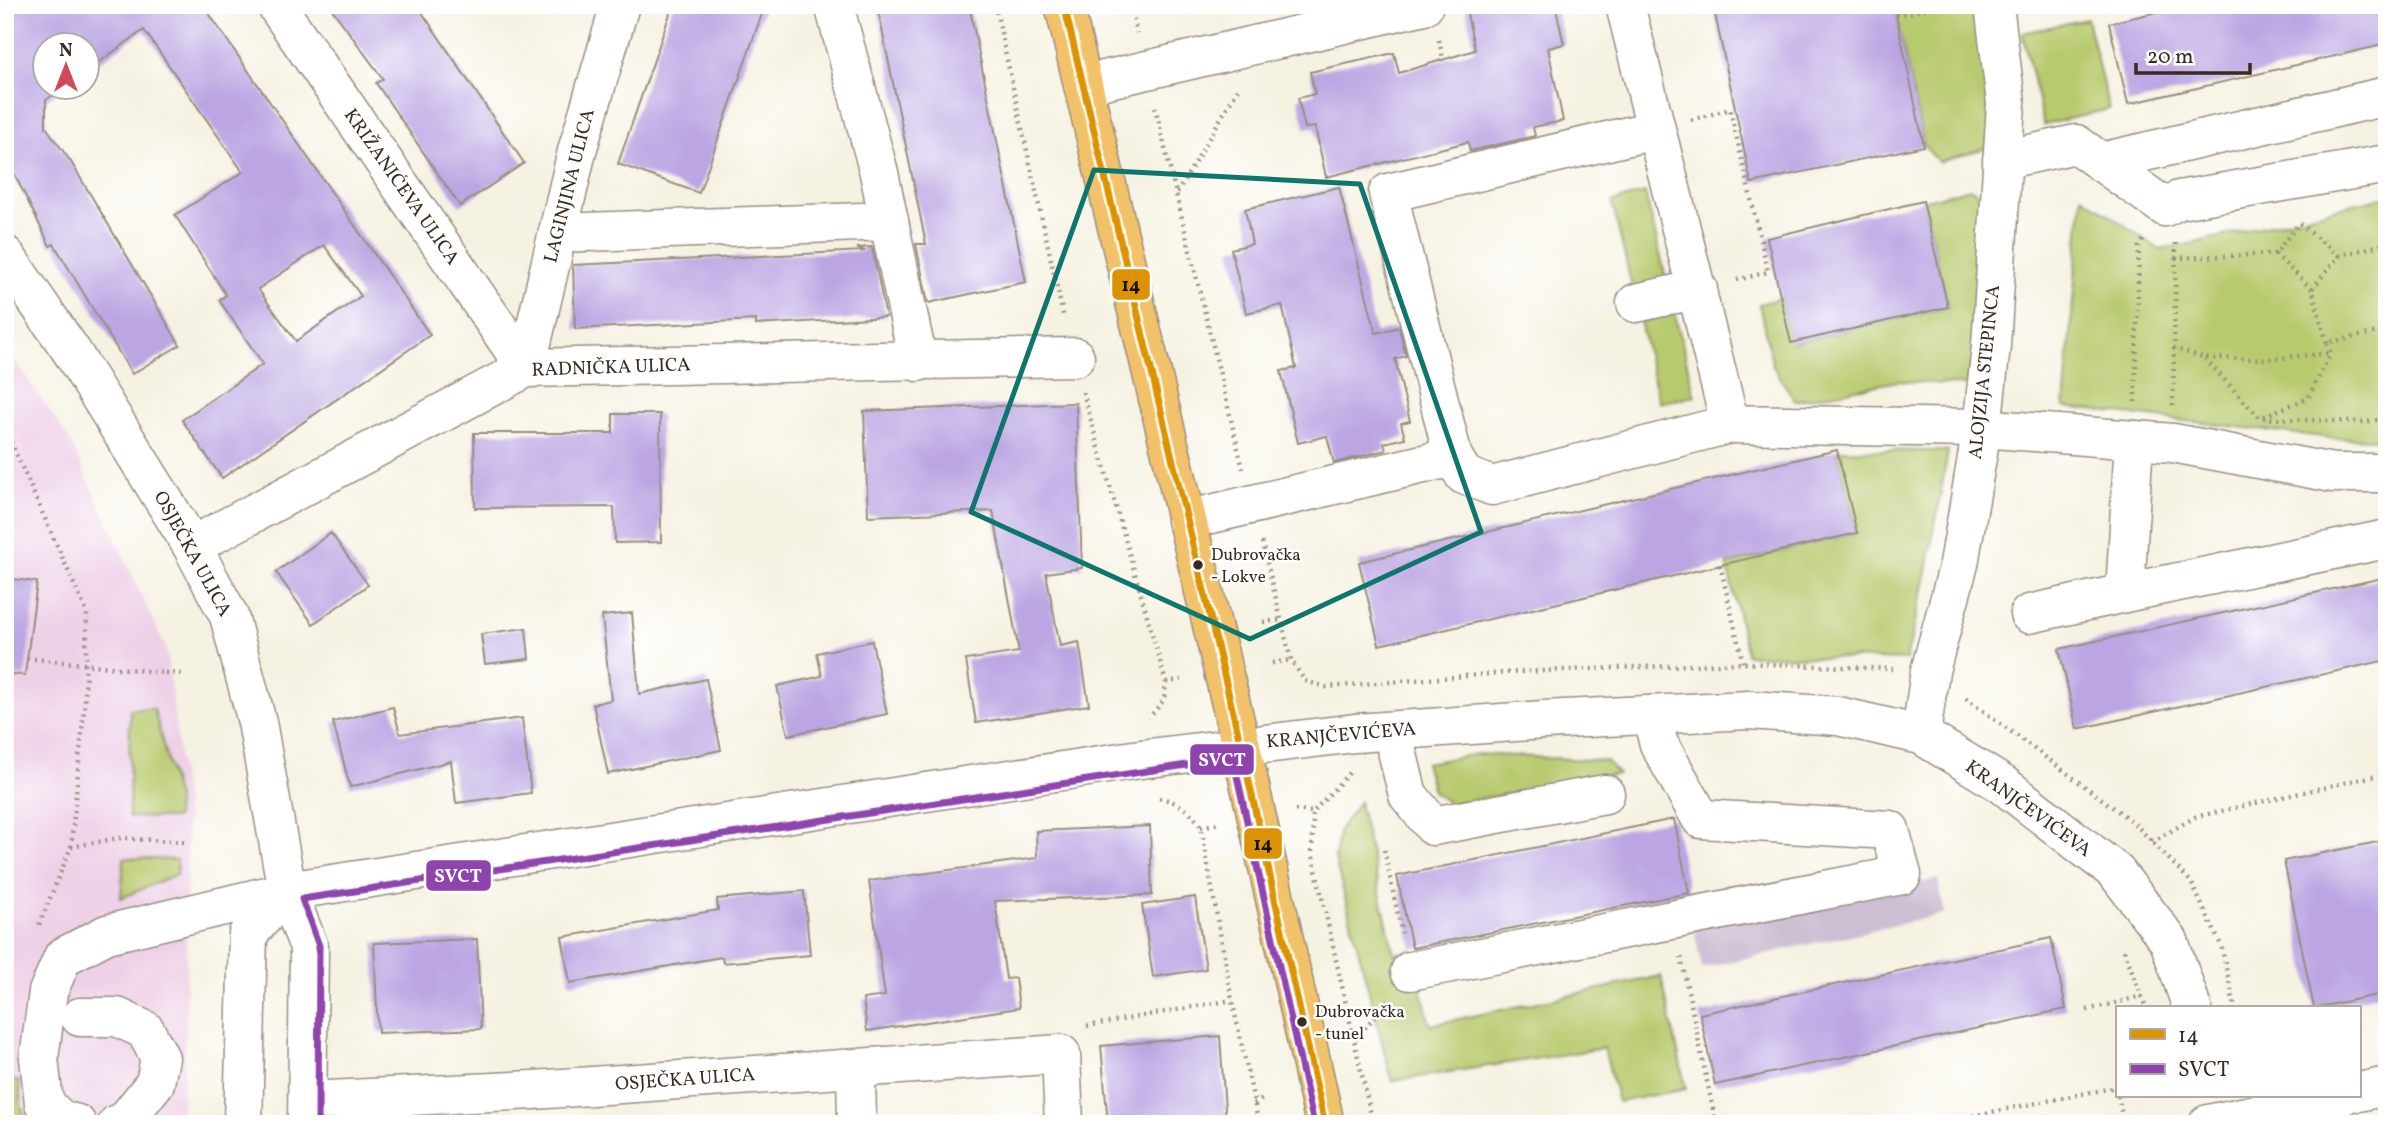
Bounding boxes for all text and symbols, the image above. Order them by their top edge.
north arrow [32,32,102,102]
scale bar [2136,32,2250,76]
text: N [59,38,73,64]
text: 20 m [2147,43,2193,72]
street label: KRIŽANIĆEVA ULICA [337,104,465,270]
street label: LAGINJINA ULICA [538,106,602,266]
line badge: 14 [1111,268,1151,301]
text: 14 [1121,273,1141,299]
street label: ALOJZIJA STEPINCA [1963,283,2007,461]
street label: RADNIČKA ULICA [531,352,691,384]
street label: OSJEČKA ULICA [147,486,237,622]
place label: Dubrovačka - Lokve [1211,544,1301,589]
marker: Dubrovačka - Lokve [1191,558,1205,572]
street label: KRANJČEVIĆEVA [1265,717,1417,755]
line badge: SVCT [1189,743,1255,776]
text: SVCT [1198,748,1246,774]
street label: KRANJČEVIĆEVA [1960,754,2096,864]
line badge: 14 [1243,827,1283,860]
text: 14 [1253,832,1273,858]
line badge: SVCT [425,859,492,892]
text: SVCT [434,864,482,890]
place label: Dubrovačka - tunel [1315,1001,1405,1046]
legend [2116,1006,2360,1098]
marker: Dubrovačka - tunel [1295,1015,1309,1029]
text: 14 [2178,1022,2199,1051]
text: SVCT [2178,1056,2229,1085]
street label: OSJEČKA ULICA [614,1062,756,1098]

